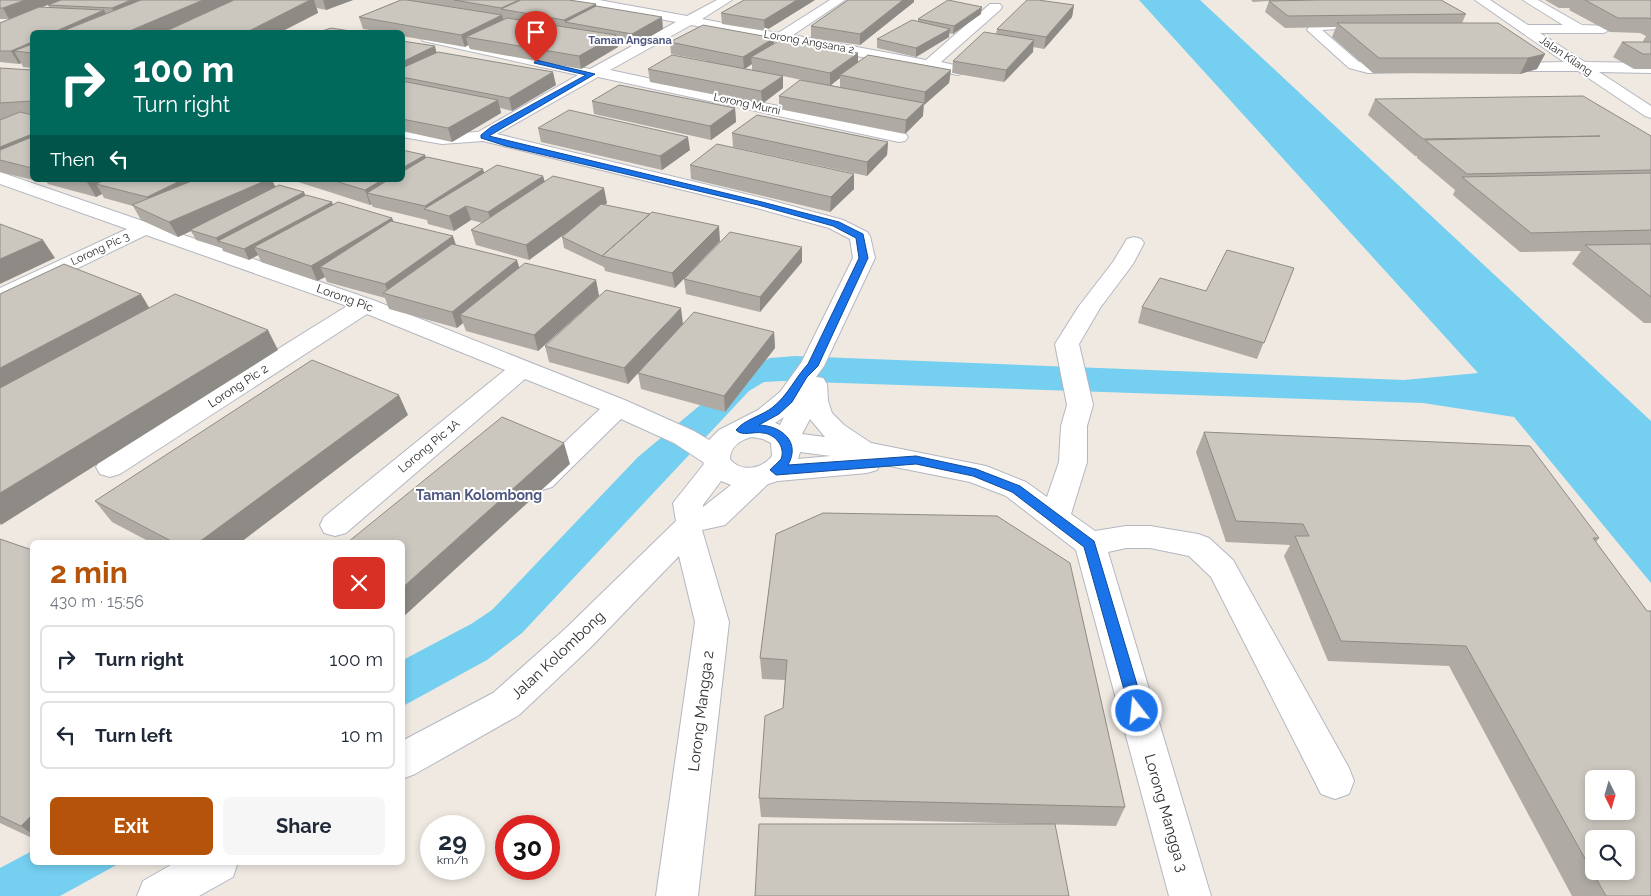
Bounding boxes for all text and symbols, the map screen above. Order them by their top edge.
pin [515,11,557,62]
icon: arrive [522,18,550,46]
street label: Lorong Angsana 2 [763,28,856,56]
district label: Taman Angsana [588,34,672,47]
street label: Jalan Kilang [1537,34,1595,78]
text: 100 m [133,49,234,90]
icon: right [50,50,115,115]
text: Turn right [133,91,230,117]
street label: Lorong Murni [712,91,782,117]
icon: left [105,145,133,173]
text: Then [50,148,95,170]
street label: Lorong Pic 3 [69,230,131,268]
street label: Lorong Pic [315,281,376,315]
street label: Lorong Pic 2 [205,361,271,411]
street label: Lorong Pic 1A [396,416,462,476]
district label: Taman Kolombong [416,487,542,503]
text: 2 min [50,555,128,590]
button: close [333,557,385,609]
text: 430 m · 15:56 [50,592,144,611]
street label: Jalan Kolombong [508,607,608,703]
icon: right [52,645,80,673]
text: Turn right [95,648,184,670]
text: 100 m [329,648,383,670]
street label: Lorong Mangga 2 [685,649,717,772]
position arrow [1110,684,1162,736]
icon: left [52,721,80,749]
text: Turn left [95,724,172,746]
text: 10 m [341,724,383,746]
street label: Lorong Mangga 3 [1141,752,1191,874]
north arrow [1585,770,1635,820]
map controls [1585,770,1635,880]
button: Exit [50,797,213,855]
button: Share [223,797,385,855]
speed limit sign: 30 [495,815,560,880]
text: 29 [438,826,467,856]
button: search [1585,830,1635,880]
text: km/h [437,853,468,867]

